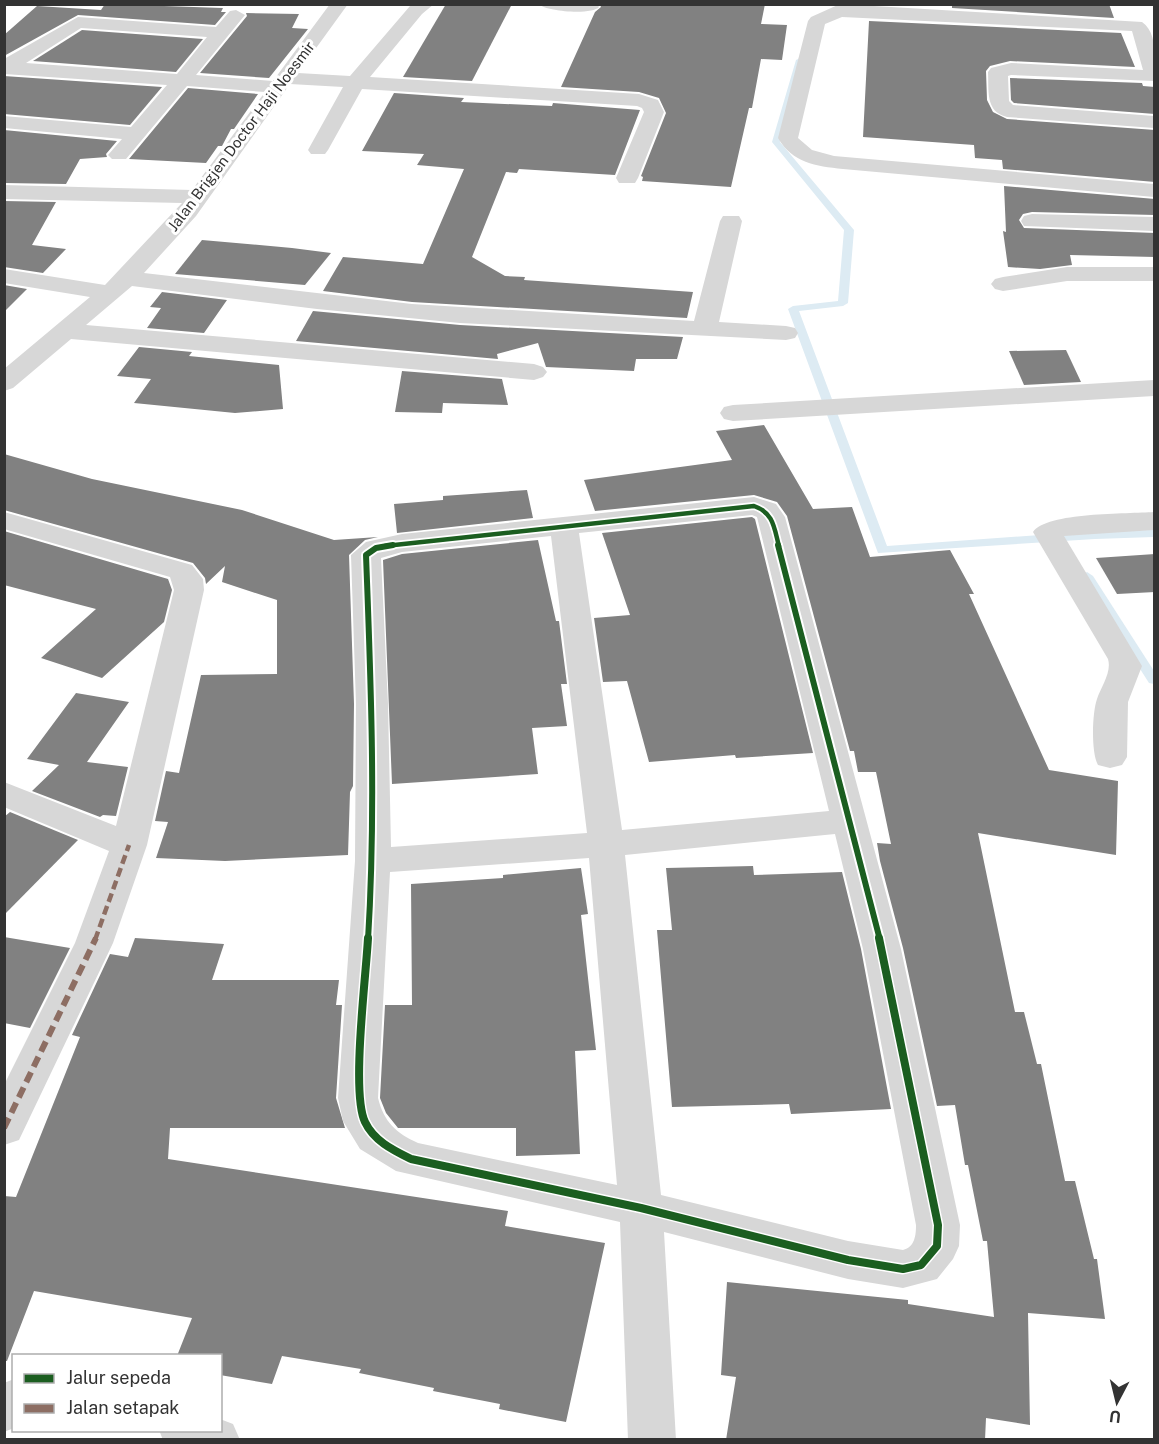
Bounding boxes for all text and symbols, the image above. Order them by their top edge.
street label: Jalan Brigjen Doctor Haji Noesmir [164,38,318,234]
legend [12,1354,222,1432]
text: Jalur sepeda [66,1367,171,1388]
north arrow [1087,1372,1147,1432]
text: Jalan setapak [66,1397,179,1418]
text: U [1108,1406,1122,1427]

